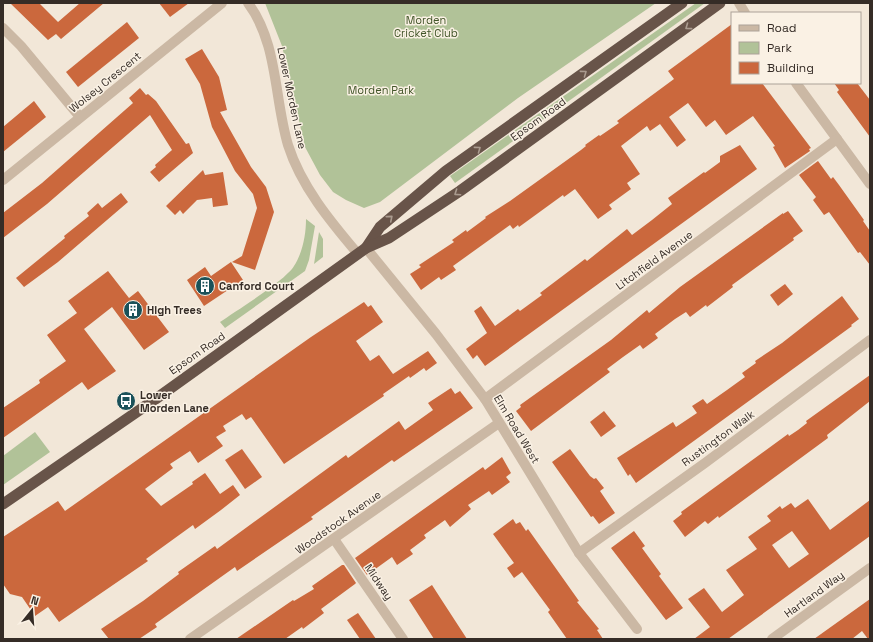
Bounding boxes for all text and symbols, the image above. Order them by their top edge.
legend [731,12,861,84]
park label: Morden Cricket Club [394,13,458,40]
text: Road [767,20,796,36]
one-way arrow [685,22,692,29]
text: Park [767,40,792,56]
street label: Lower Morden Lane [274,46,310,150]
street label: Wolsey Crescent [66,49,144,115]
text: Building [767,60,814,76]
one-way arrow [579,71,586,78]
park label: Morden Park [348,83,414,97]
street label: Epsom Road [508,94,568,144]
one-way arrow [473,147,480,154]
one-way arrow [454,188,461,196]
one-way arrow [386,216,393,223]
street label: Litchfield Avenue [613,227,695,293]
building icon: Canford Court [194,275,216,297]
place label: Canford Court [219,279,294,293]
building icon: High Trees [122,299,144,321]
place label: High Trees [147,303,202,317]
street label: Epsom Road [166,329,228,377]
place label: Lower Morden Lane [140,388,209,415]
bus stop icon: Lower Morden Lane [115,390,137,412]
street label: Elm Road West [491,392,543,466]
street label: Rustington Walk [679,407,757,469]
street label: Woodstock Avenue [292,487,384,557]
street label: Midway [362,561,396,603]
street label: Hartland Way [781,568,847,620]
north arrow [12,590,52,630]
text: N [29,593,40,608]

